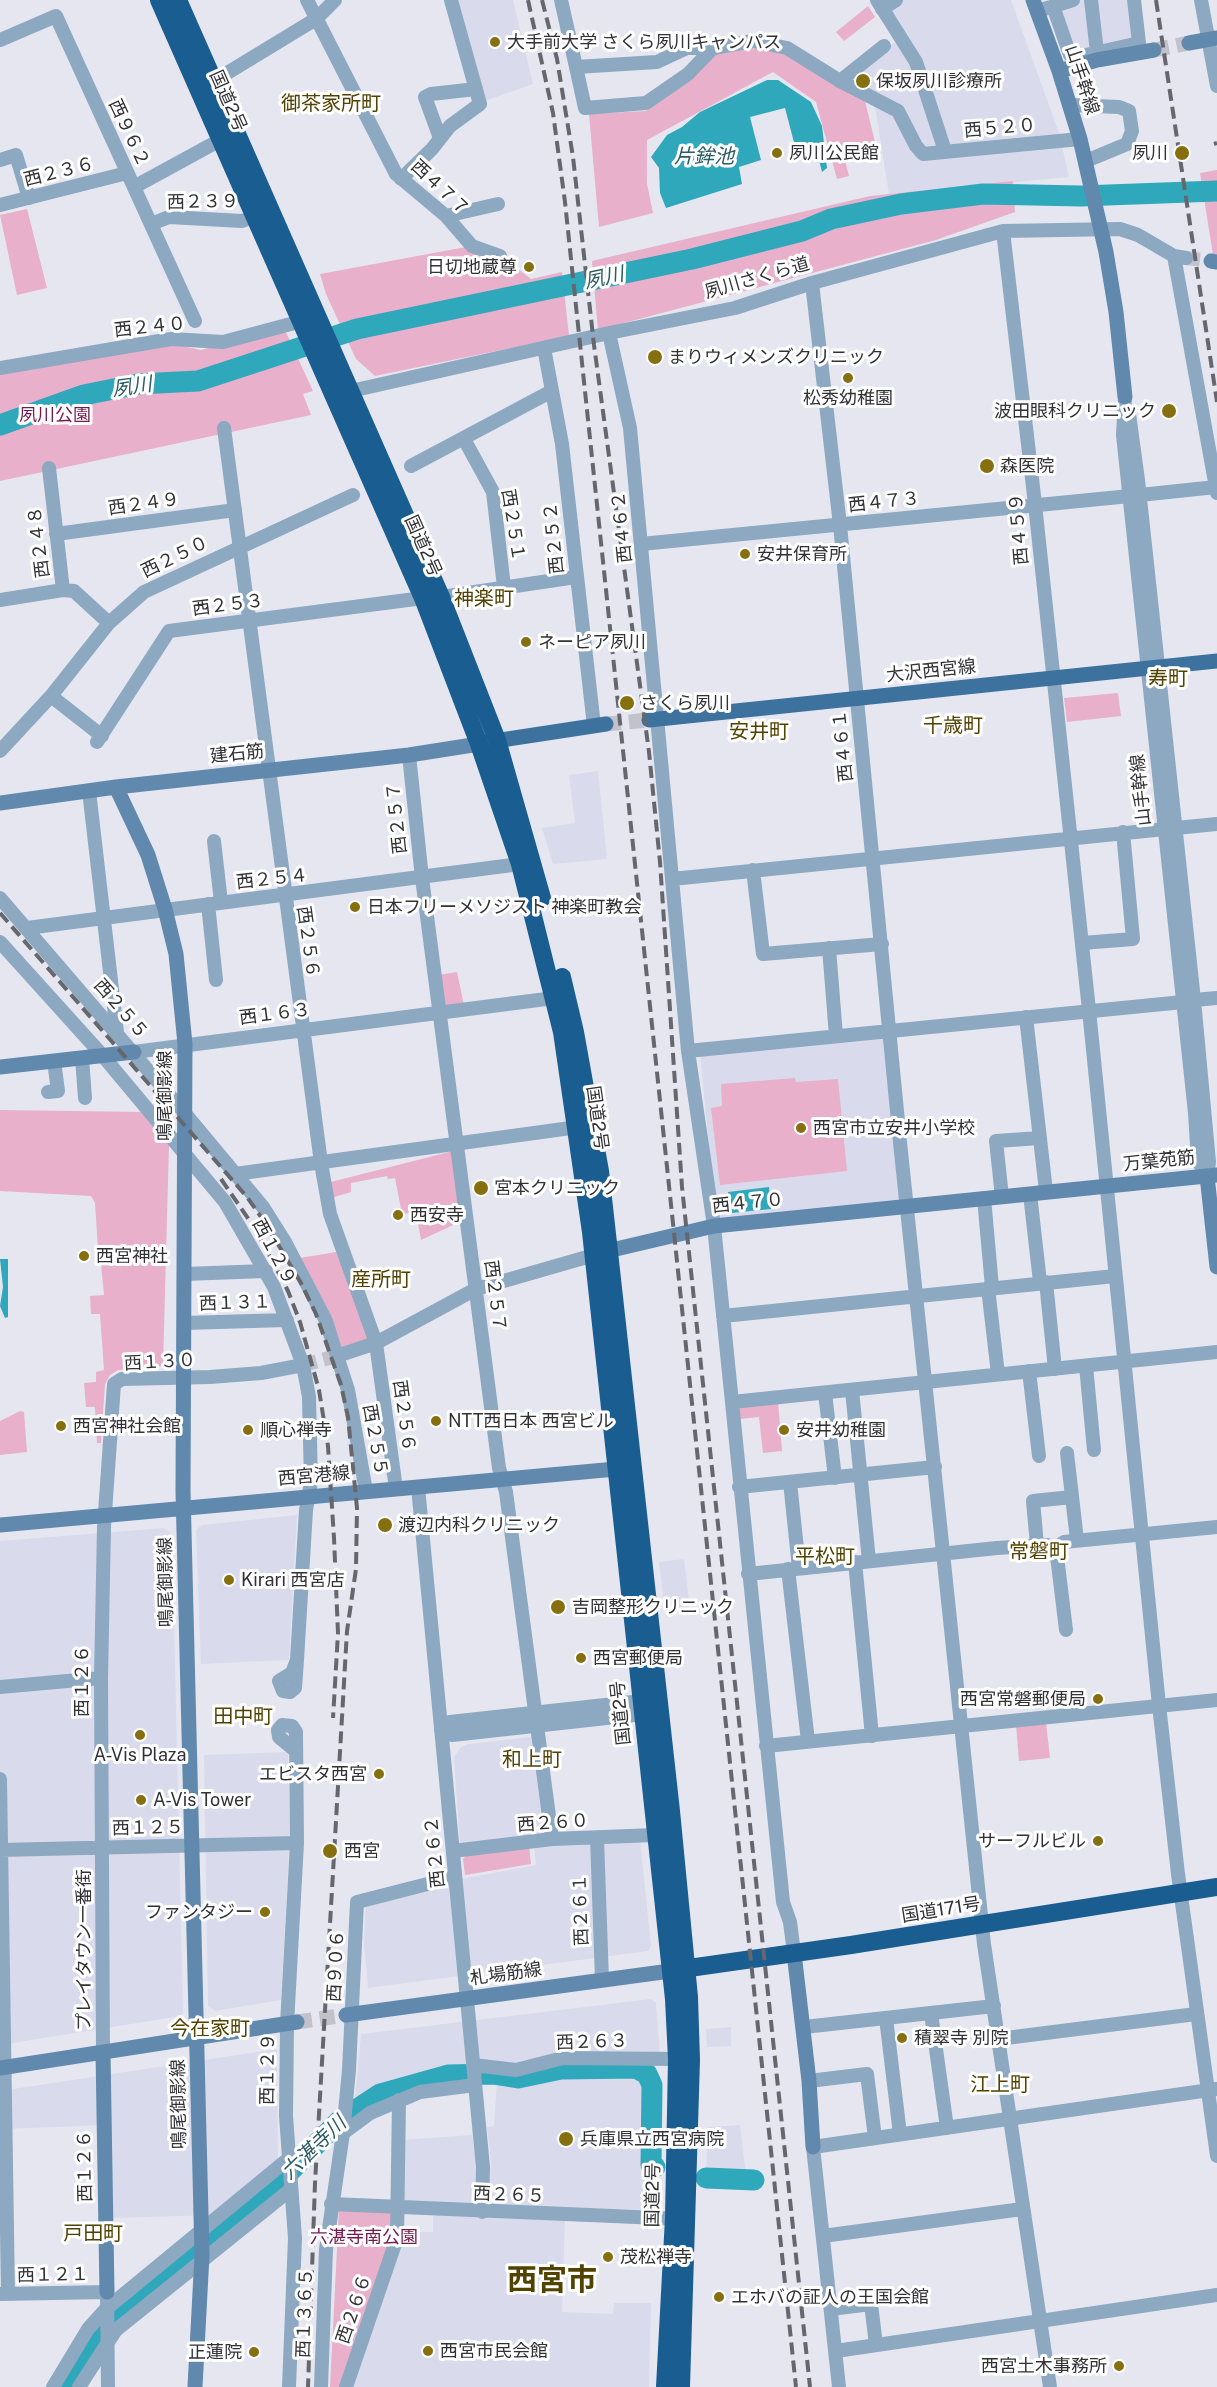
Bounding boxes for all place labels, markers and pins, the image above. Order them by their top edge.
place label: 大手前大学 さくら夙川キャンパス [507,31,781,53]
marker: 大手前大学 さくら夙川キャンパス [488,35,502,49]
place label: 保坂夙川診療所 [876,70,1002,92]
marker: 保坂夙川診療所 [854,72,872,90]
place label: 夙川公民館 [789,142,879,164]
place label: 夙川 [1132,142,1168,164]
marker: 夙川 [1173,144,1191,162]
marker: 夙川公民館 [770,146,784,160]
place label: 日切地蔵尊 [427,256,517,278]
marker: 日切地蔵尊 [522,260,536,274]
place label: まりウィメンズクリニック [668,346,884,368]
marker: まりウィメンズクリニック [646,348,664,366]
marker: 松秀幼稚園 [841,371,855,385]
place label: 松秀幼稚園 [803,387,893,409]
place label: 波田眼科クリニック [994,400,1156,422]
marker: 波田眼科クリニック [1160,402,1178,420]
place label: 森医院 [1000,455,1054,477]
marker: 森医院 [978,457,996,475]
place label: 安井保育所 [757,543,847,565]
marker: 安井保育所 [738,547,752,561]
place label: ネーピア夙川 [538,631,646,653]
marker: ネーピア夙川 [519,635,533,649]
place label: さくら夙川 [640,692,730,714]
marker: さくら夙川 [618,694,636,712]
place label: 日本フリーメソジスト 神楽町教会 [367,896,641,918]
marker: 日本フリーメソジスト 神楽町教会 [348,900,362,914]
place label: 西宮市立安井小学校 [813,1117,975,1139]
marker: 西宮市立安井小学校 [794,1121,808,1135]
place label: 宮本クリニック [494,1177,620,1199]
marker: 宮本クリニック [472,1179,490,1197]
place label: 西安寺 [410,1204,464,1226]
marker: 西安寺 [391,1208,405,1222]
place label: 西宮神社 [96,1245,168,1267]
marker: 西宮神社 [77,1249,91,1263]
place label: NTT西日本 西宮ビル [448,1410,614,1432]
marker: NTT西日本 西宮ビル [429,1414,443,1428]
place label: 西宮神社会館 [73,1415,181,1437]
marker: 西宮神社会館 [54,1419,68,1433]
place label: 順心禅寺 [260,1419,332,1441]
place label: 安井幼稚園 [796,1419,886,1441]
marker: 順心禅寺 [241,1423,255,1437]
marker: 安井幼稚園 [777,1423,791,1437]
place label: 渡辺内科クリニック [398,1514,560,1536]
marker: 渡辺内科クリニック [376,1516,394,1534]
place label: Kirari 西宮店 [241,1569,344,1591]
marker: Kirari 西宮店 [222,1573,236,1587]
place label: 吉岡整形クリニック [572,1596,734,1618]
marker: 吉岡整形クリニック [549,1598,567,1616]
place label: 西宮郵便局 [593,1647,683,1669]
marker: 西宮郵便局 [574,1651,588,1665]
place label: 西宮常磐郵便局 [960,1688,1086,1710]
marker: 西宮常磐郵便局 [1091,1692,1105,1706]
marker: A-Vis Plaza [133,1728,147,1742]
place label: A-Vis Plaza [93,1744,187,1766]
place label: エビスタ西宮 [259,1763,367,1785]
marker: エビスタ西宮 [372,1767,386,1781]
place label: A-Vis Tower [153,1789,251,1811]
marker: A-Vis Tower [134,1793,148,1807]
place label: サーフルビル [978,1830,1086,1852]
marker: サーフルビル [1091,1834,1105,1848]
place label: 西宮 [344,1840,380,1862]
marker: 西宮 [321,1842,339,1860]
place label: ファンタジー [145,1901,253,1923]
marker: ファンタジー [258,1905,272,1919]
place label: 積翠寺 別院 [914,2027,1008,2049]
marker: 積翠寺 別院 [895,2031,909,2045]
place label: 兵庫県立西宮病院 [580,2128,724,2150]
marker: 兵庫県立西宮病院 [557,2130,575,2148]
place label: 茂松禅寺 [620,2246,692,2268]
marker: 茂松禅寺 [601,2250,615,2264]
place label: エホバの証人の王国会館 [731,2286,929,2308]
marker: エホバの証人の王国会館 [712,2290,726,2304]
place label: 西宮市民会館 [440,2340,548,2362]
place label: 正蓮院 [188,2341,242,2363]
marker: 西宮市民会館 [421,2344,435,2358]
marker: 正蓮院 [247,2345,261,2359]
place label: 西宮土木事務所 [981,2355,1107,2377]
marker: 西宮土木事務所 [1112,2359,1126,2373]

